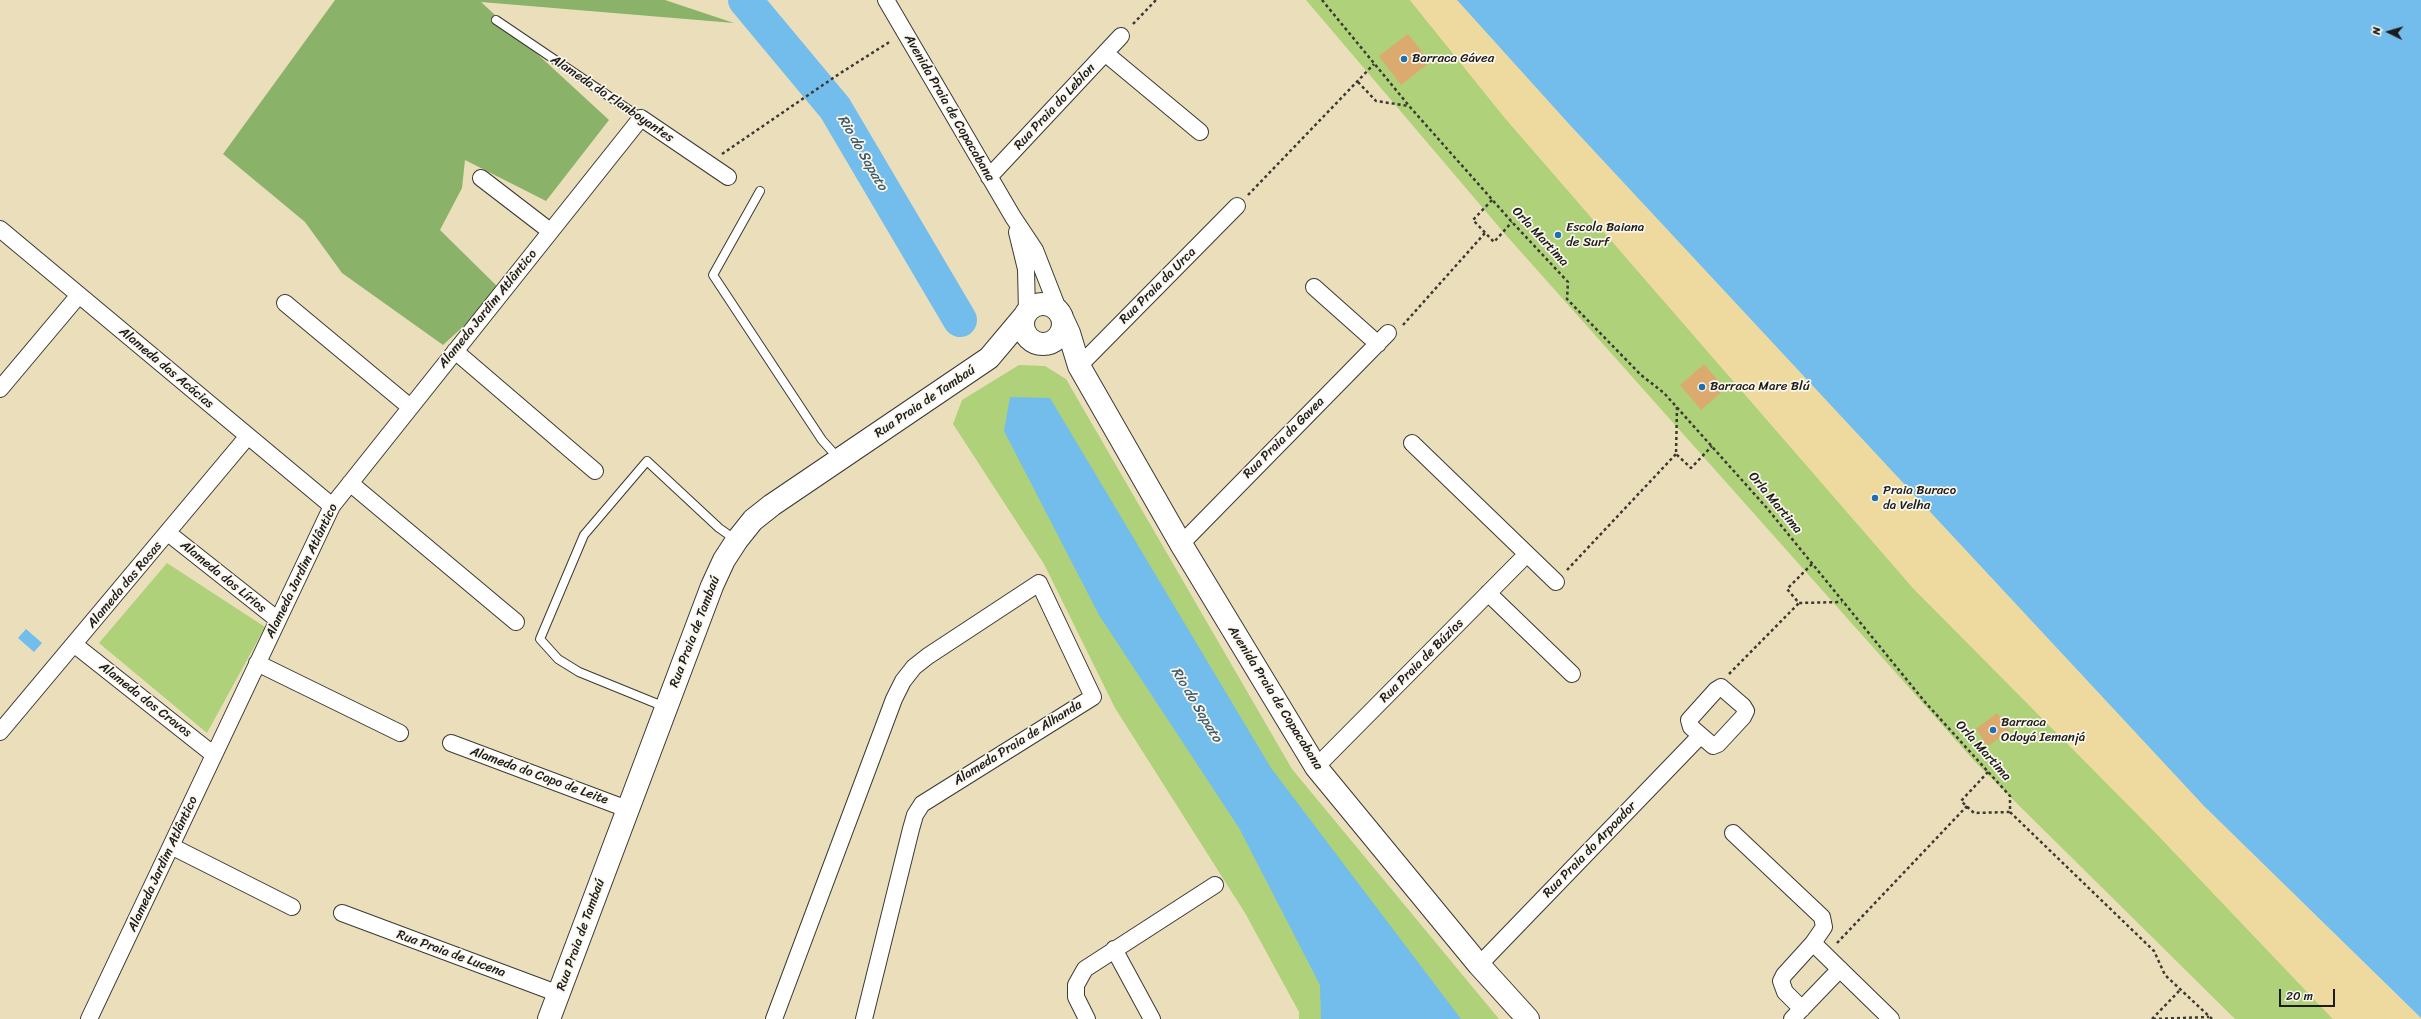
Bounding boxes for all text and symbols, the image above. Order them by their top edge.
north arrow [2369,12,2409,52]
text: N [2367,26,2386,36]
street label: Avenida Praia de Copacabana [901,32,997,184]
place label: Barraca Gávea [1412,51,1494,67]
street label: Alameda do Flanboyantes [548,52,676,146]
marker: Barraca Gávea [1399,54,1409,64]
street label: Rua Praia do Leblon [1011,61,1099,153]
water label: Rio do Sapato [834,112,890,194]
street label: Orla Martima [1509,204,1571,270]
place label: Escola Baiana de Surf [1566,220,1644,251]
marker: Escola Baiana de Surf [1553,230,1563,240]
street label: Rua Praia da Urca [1117,245,1199,327]
street label: Alameda Jardim Atlântico [435,247,541,371]
street label: Alameda das Acácias [116,324,216,412]
street label: Rua Praia de Tambaú [872,363,978,441]
place label: Barraca Mare Blú [1710,379,1810,395]
marker: Barraca Mare Blú [1697,382,1707,392]
street label: Rua Praia da Gavea [1240,394,1328,482]
street label: Orla Martima [1745,469,1805,537]
place label: Praia Buraco da Velha [1883,483,1956,514]
marker: Praia Buraco da Velha [1870,493,1880,503]
street label: Alameda Jardim Atlântico [263,501,341,641]
street label: Alameda dos Lírios [177,538,269,616]
street label: Alameda das Rosas [84,539,166,631]
street label: Rua Praia de Tambaú [667,574,723,690]
street label: Rua Praia de Búzios [1377,616,1467,706]
street label: Avenida Praia de Copacabana [1224,623,1326,773]
street label: Alameda dos Cravos [96,659,194,741]
water label: Rio do Sapato [1167,664,1225,746]
street label: Alameda Praia de Alhanda [951,697,1085,789]
place label: Barraca Odoyá Iemanjá [2001,715,2085,746]
street label: Orla Martima [1952,718,2014,784]
marker: Barraca Odoyá Iemanjá [1988,725,1998,735]
street label: Alameda do Copo de Leite [468,744,610,808]
street label: Alameda Jardim Atlântico [125,794,201,934]
street label: Rua Praia do Arpoador [1540,799,1640,901]
street label: Rua Praia de Tambaú [554,877,608,993]
street label: Rua Praia de Lucena [394,927,508,981]
scale bar [2281,981,2337,1007]
text: 20 m [2286,985,2313,1007]

